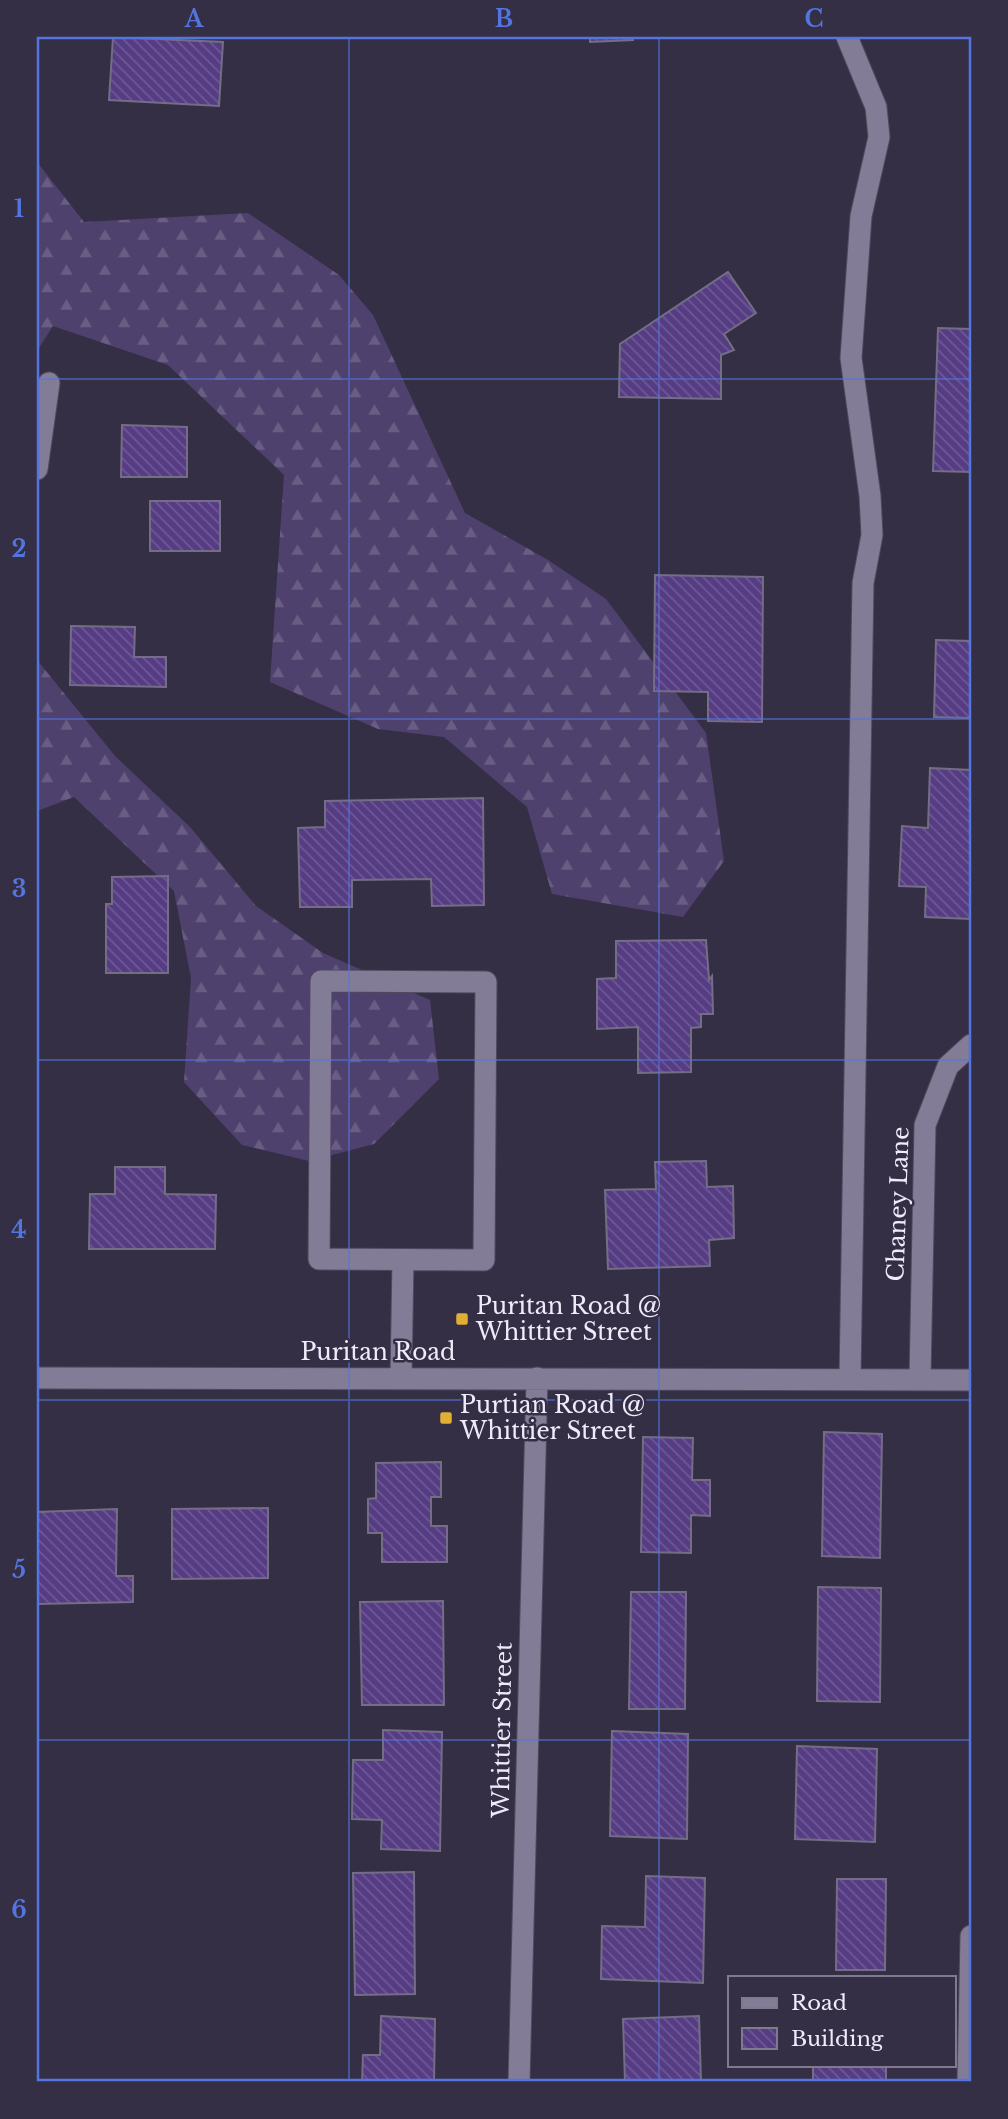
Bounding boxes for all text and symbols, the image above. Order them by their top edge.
text: A [184,5,205,33]
text: B [495,5,513,33]
text: C [805,5,823,33]
text: 1 [14,195,24,223]
text: 2 [12,535,26,563]
text: 3 [12,875,26,903]
street label: Chaney Lane [881,1126,915,1282]
text: 4 [11,1216,27,1244]
place label: Puritan Road @ Whittier Street [475,1292,661,1346]
marker: Puritan Road @ Whittier Street [454,1311,470,1327]
street label: Puritan Road [300,1338,456,1366]
place label: Purtian Road @ Whittier Street [459,1391,645,1445]
marker: Purtian Road @ Whittier Street [438,1410,454,1426]
text: 5 [12,1556,26,1584]
street label: Whittier Street [486,1642,518,1819]
text: 6 [11,1896,27,1924]
legend [728,1976,956,2066]
text: Road [791,1990,847,2016]
text: Building [791,2026,884,2052]

